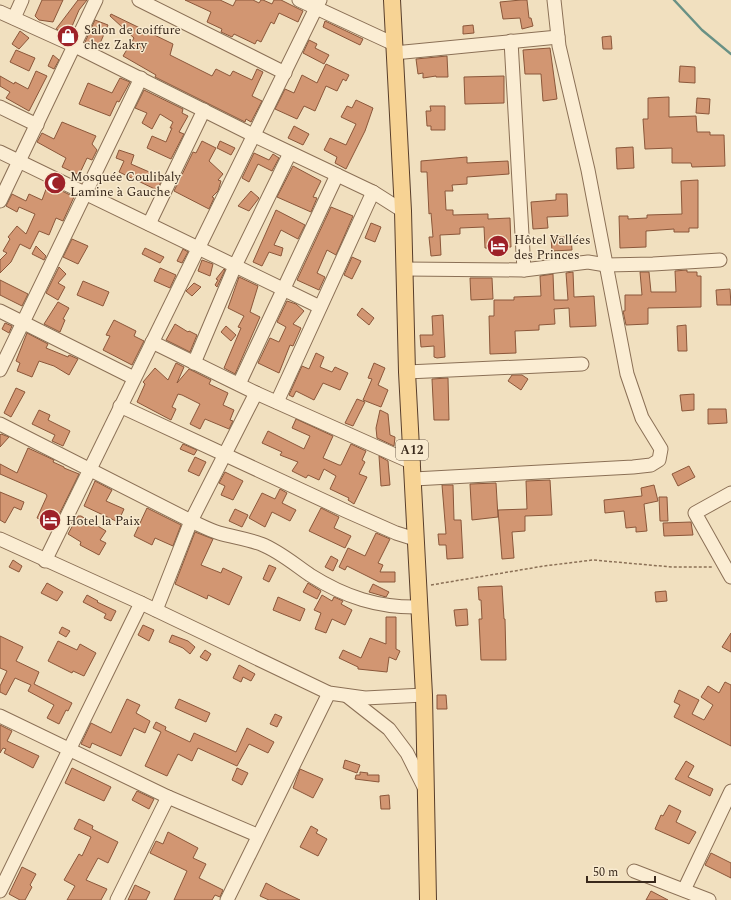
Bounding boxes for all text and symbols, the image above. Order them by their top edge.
place label: Salon de coiffure chez Zakry [84,20,181,55]
shop icon: Salon de coiffure chez Zakry [55,23,81,49]
place label: Mosquée Coulibaly Lamine à Gauche [70,167,182,202]
mosque icon: Mosquée Coulibaly Lamine à Gauche [42,170,68,196]
place label: Hôtel Vallées des Princes [514,230,591,265]
hotel icon: Hôtel Vallées des Princes [485,233,511,259]
road number: A12 [396,440,428,460]
hotel icon: Hotel la Paix [37,507,63,533]
place label: Hotel la Paix [66,511,140,531]
scale bar [587,858,655,884]
text: 50 m [593,863,618,882]

